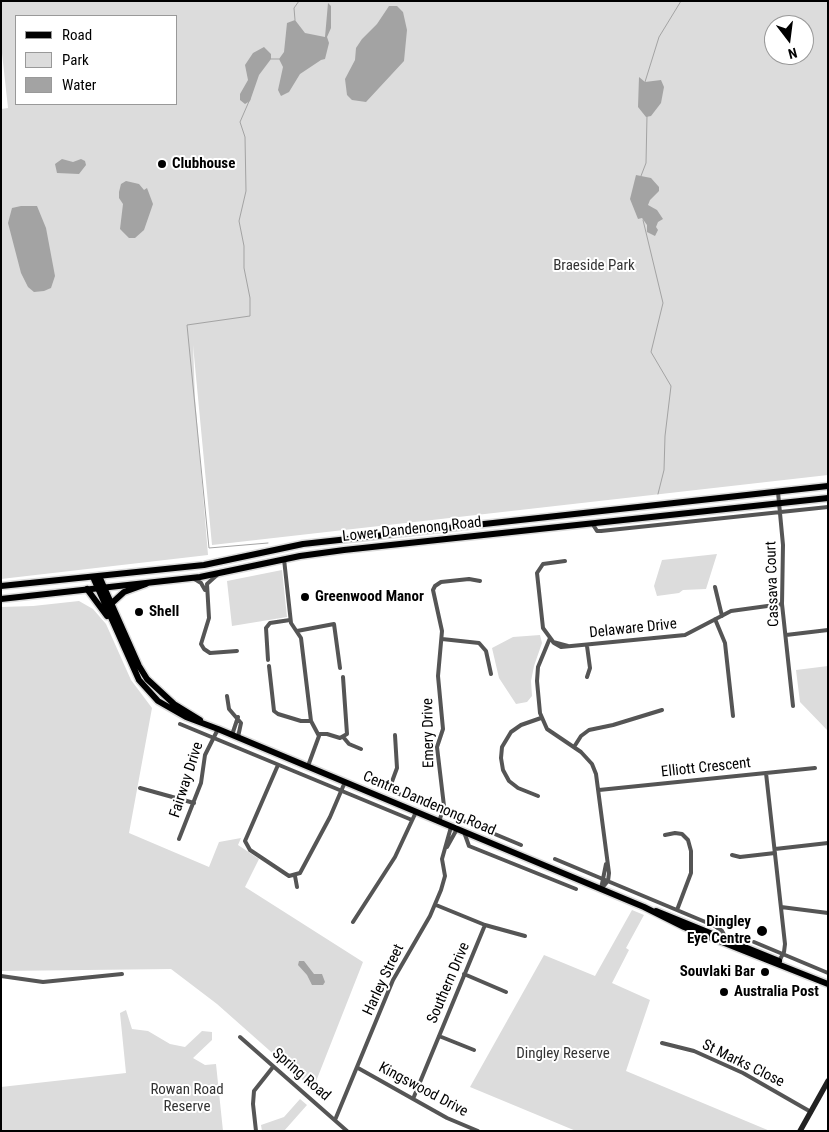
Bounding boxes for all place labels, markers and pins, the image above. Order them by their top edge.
place label: Clubhouse [172,155,235,173]
marker: Clubhouse [156,158,168,170]
place label: Greenwood Manor [315,588,424,606]
marker: Greenwood Manor [299,591,311,603]
place label: Shell [149,603,179,621]
marker: Shell [133,606,145,618]
place label: Dingley Eye Centre [687,913,751,948]
marker: Dingley Eye Centre [755,924,769,938]
place label: Souvlaki Bar [680,963,755,981]
marker: Souvlaki Bar [759,966,771,978]
place label: Australia Post [734,983,819,1001]
marker: Australia Post [718,986,730,998]

